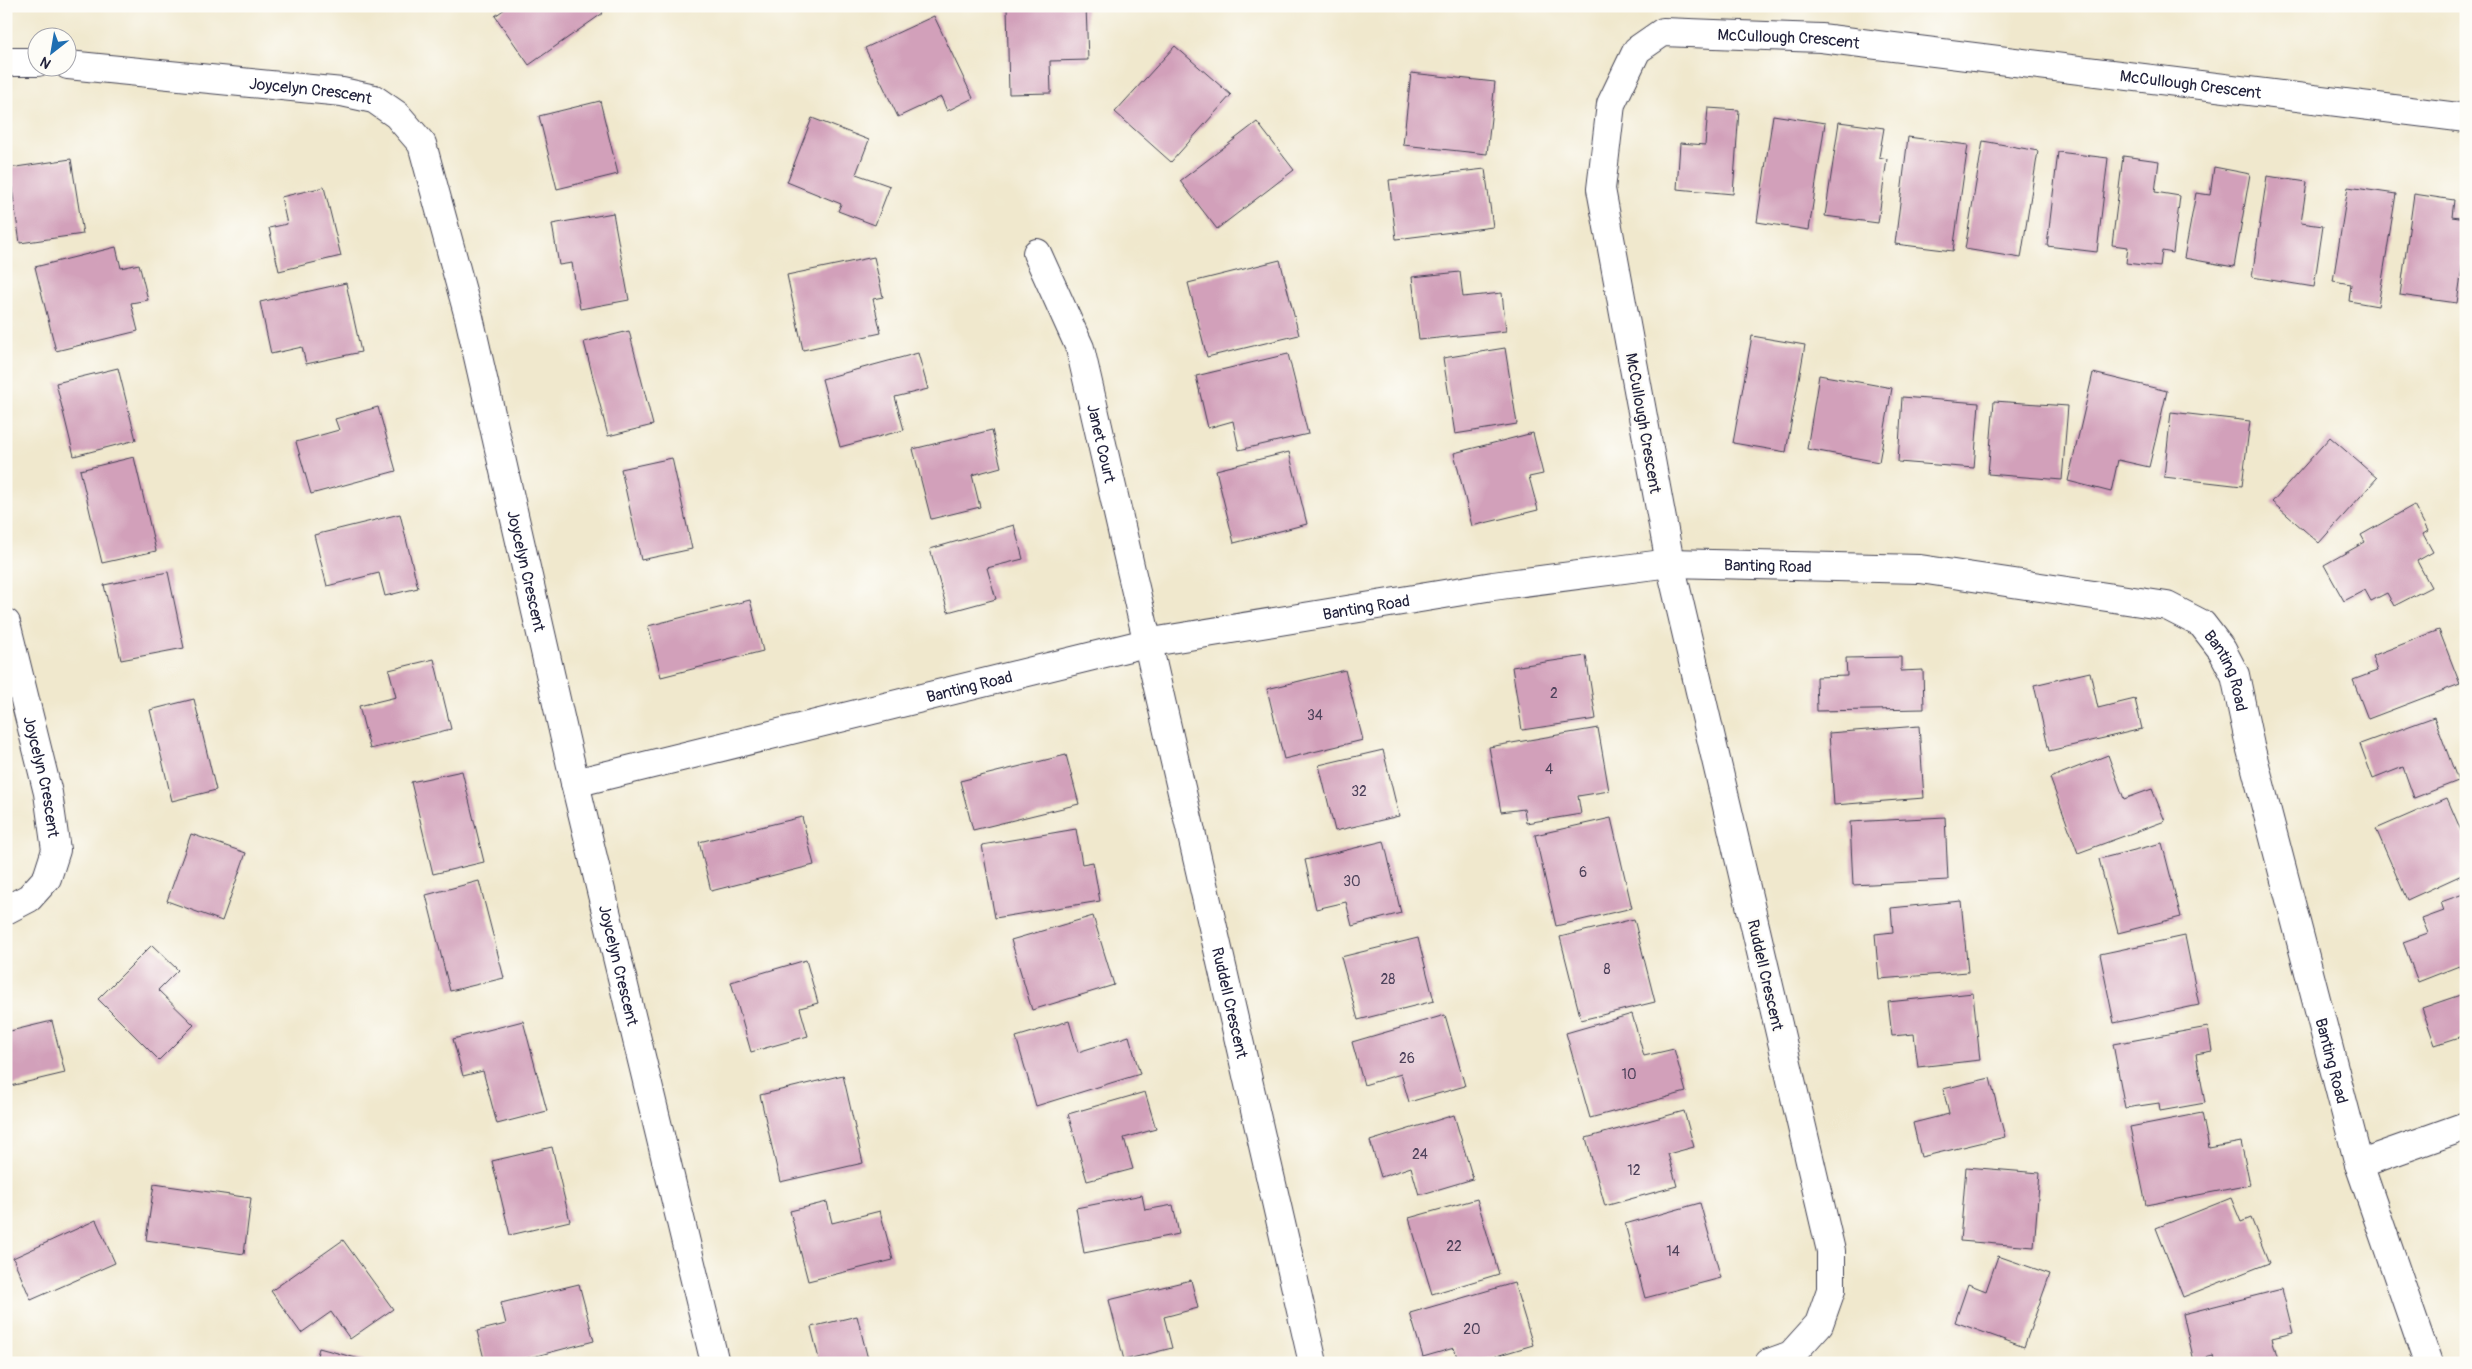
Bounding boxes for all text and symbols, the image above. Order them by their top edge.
street label: McCullough Crescent [1717,25,1861,54]
north arrow [28,28,78,78]
text: N [37,53,54,72]
street label: McCullough Crescent [2119,66,2263,104]
street label: Joycelyn Crescent [248,74,374,109]
street label: McCullough Crescent [1621,351,1665,496]
street label: Janet Court [1082,402,1120,485]
street label: Joycelyn Crescent [502,509,549,634]
street label: Banting Road [1724,555,1812,577]
street label: Banting Road [1321,591,1411,625]
street label: Banting Road [2199,626,2251,713]
street label: Banting Road [925,667,1015,707]
house number: 2 [1550,685,1558,702]
house number: 34 [1307,707,1323,724]
street label: Joycelyn Crescent [18,714,63,839]
house number: 4 [1545,761,1553,778]
house number: 32 [1351,783,1367,800]
house number: 6 [1579,864,1587,881]
house number: 30 [1343,873,1361,890]
street label: Joycelyn Crescent [594,903,642,1028]
street label: Ruddell Crescent [1743,918,1788,1033]
street label: Ruddell Crescent [1207,945,1252,1061]
house number: 8 [1603,961,1611,978]
house number: 28 [1381,971,1395,988]
street label: Banting Road [2310,1016,2352,1106]
house number: 26 [1399,1050,1415,1067]
house number: 10 [1621,1066,1637,1083]
house number: 24 [1412,1146,1428,1163]
house number: 12 [1627,1162,1641,1179]
house number: 22 [1446,1238,1462,1255]
house number: 14 [1666,1243,1680,1260]
house number: 20 [1463,1321,1481,1338]

